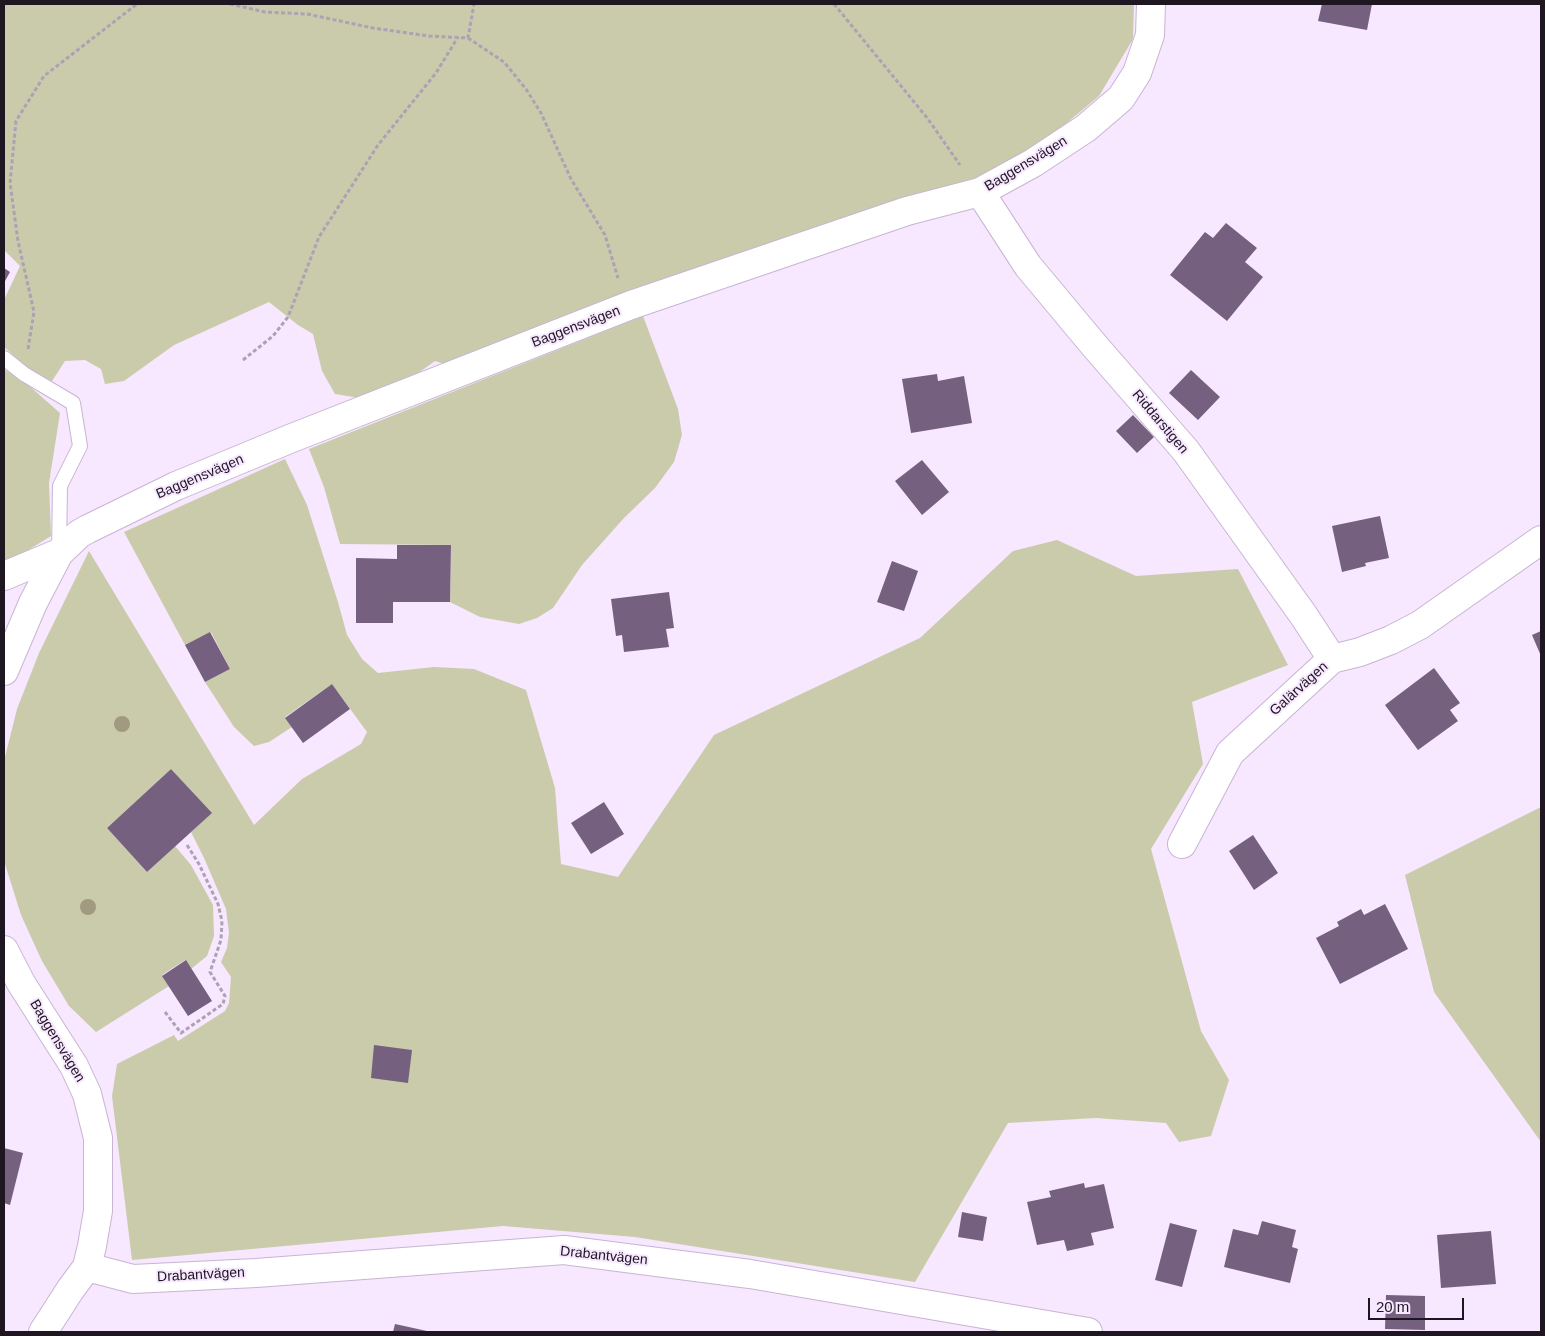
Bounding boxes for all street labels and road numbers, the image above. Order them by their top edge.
street label: Baggensvägen [982,133,1070,195]
street label: Baggensvägen [529,302,623,352]
street label: Riddarstigen [1128,386,1192,458]
street label: Baggensvägen [154,451,246,503]
street label: Galärvägen [1266,659,1332,719]
street label: Baggensvägen [26,997,88,1085]
street label: Drabantvägen [559,1243,649,1269]
street label: Drabantvägen [157,1264,245,1286]

